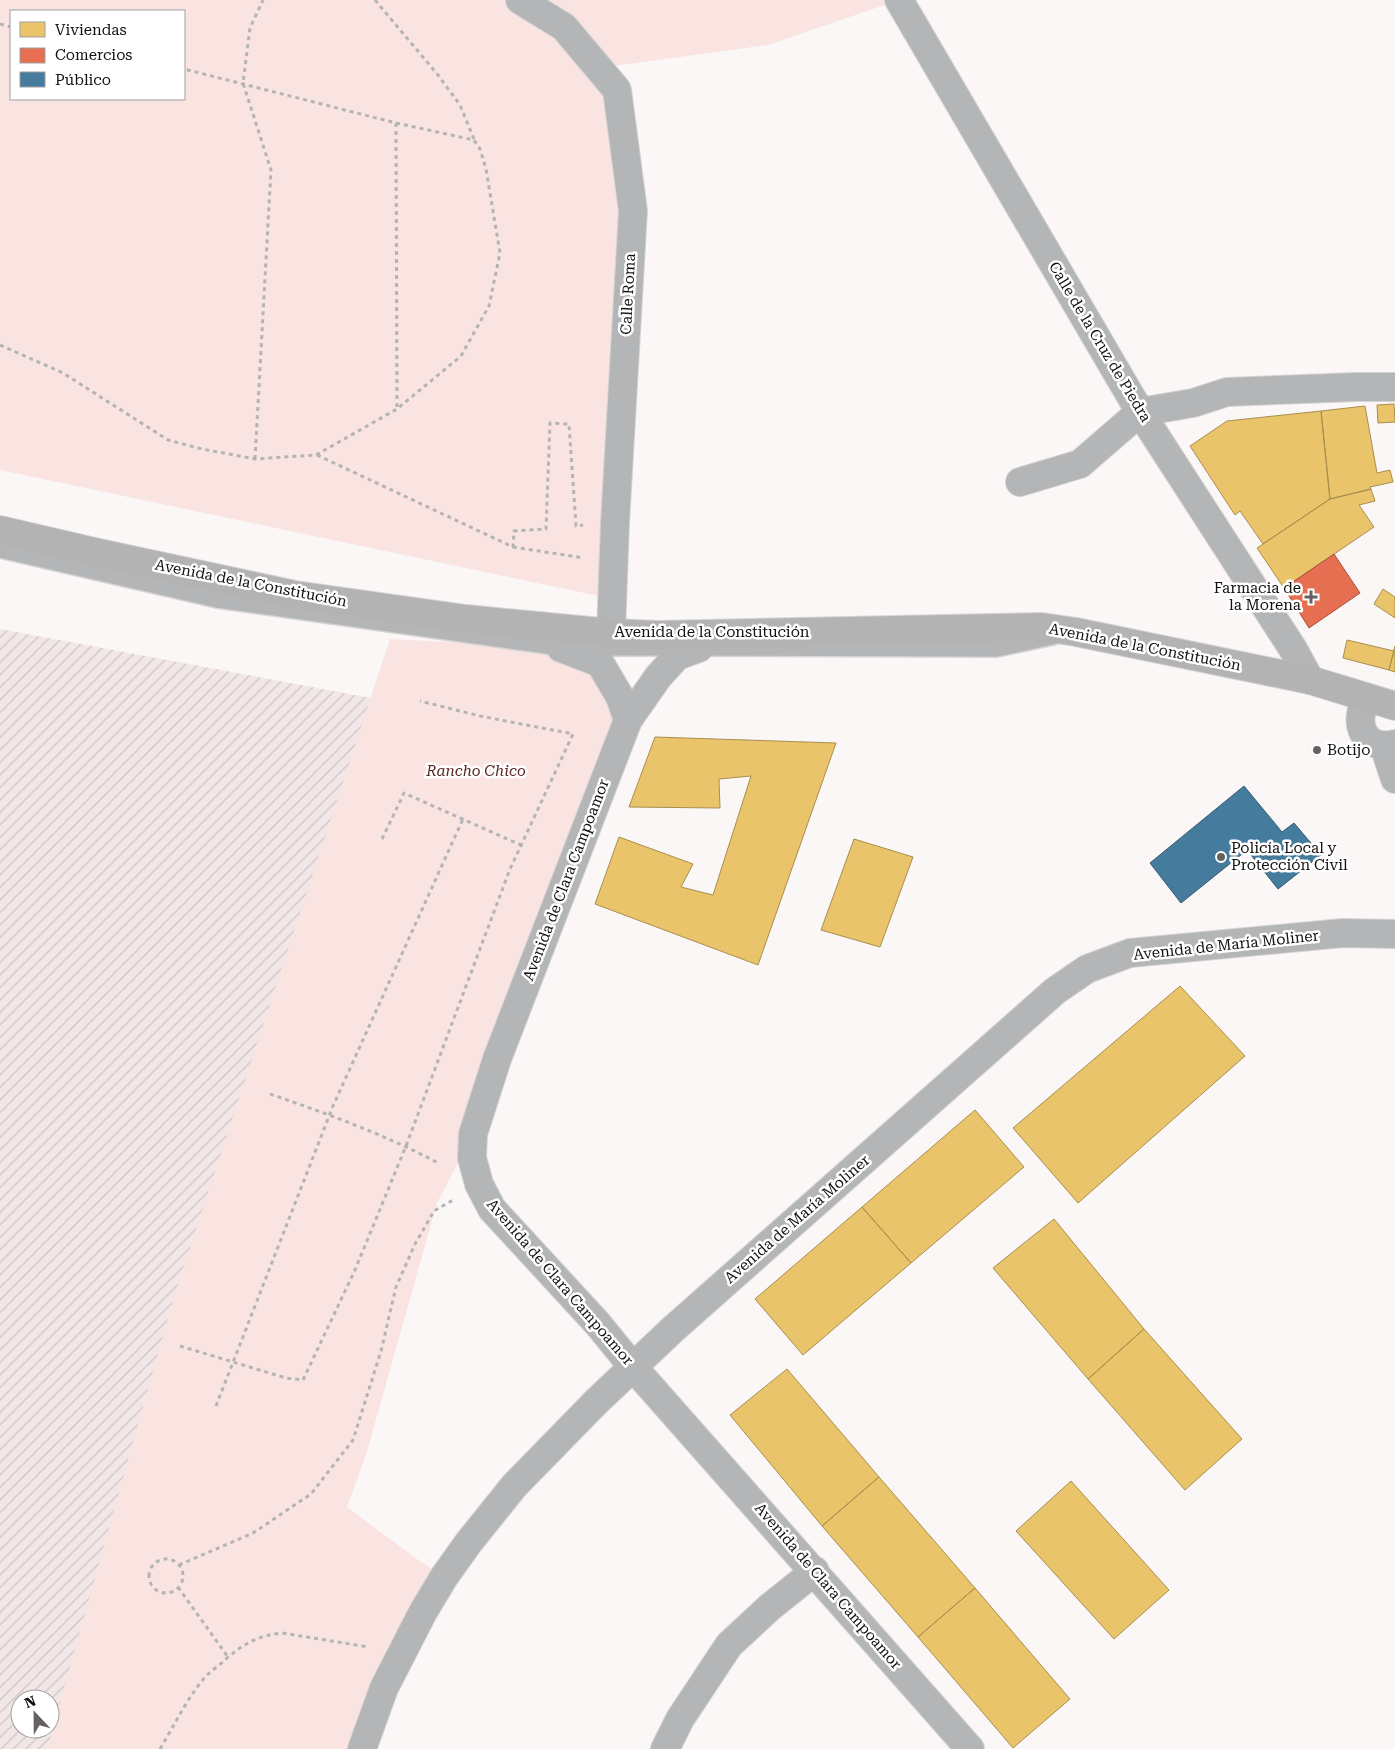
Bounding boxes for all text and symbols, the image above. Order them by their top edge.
legend [10,10,185,100]
text: Viviendas [55,21,127,39]
text: Comercios [55,46,132,64]
text: Público [55,71,111,89]
street label: Calle Roma [617,253,639,335]
street label: Calle de la Cruz de Piedra [1045,259,1155,425]
street label: Avenida de la Constitución [154,556,349,611]
place label: Farmacia de la Morena [1214,579,1301,614]
marker: Farmacia de la Morena [1305,591,1317,603]
street label: Avenida de la Constitución [1048,620,1243,675]
street label: Avenida de la Constitución [614,623,810,641]
place label: Botijo [1327,741,1370,759]
marker: Botijo [1311,744,1323,756]
park label: Rancho Chico [425,762,526,780]
street label: Avenida de Clara Campoamor [519,777,613,983]
place label: Policía Local y Protección Civil [1231,839,1348,874]
marker: Policía Local y Protección Civil [1215,851,1227,863]
street label: Avenida de María Moliner [1132,926,1320,964]
street label: Avenida de María Moliner [721,1151,873,1287]
street label: Avenida de Clara Campoamor [483,1195,637,1369]
street label: Avenida de Clara Campoamor [751,1499,905,1673]
north arrow [10,1689,60,1739]
text: N [22,1692,38,1711]

